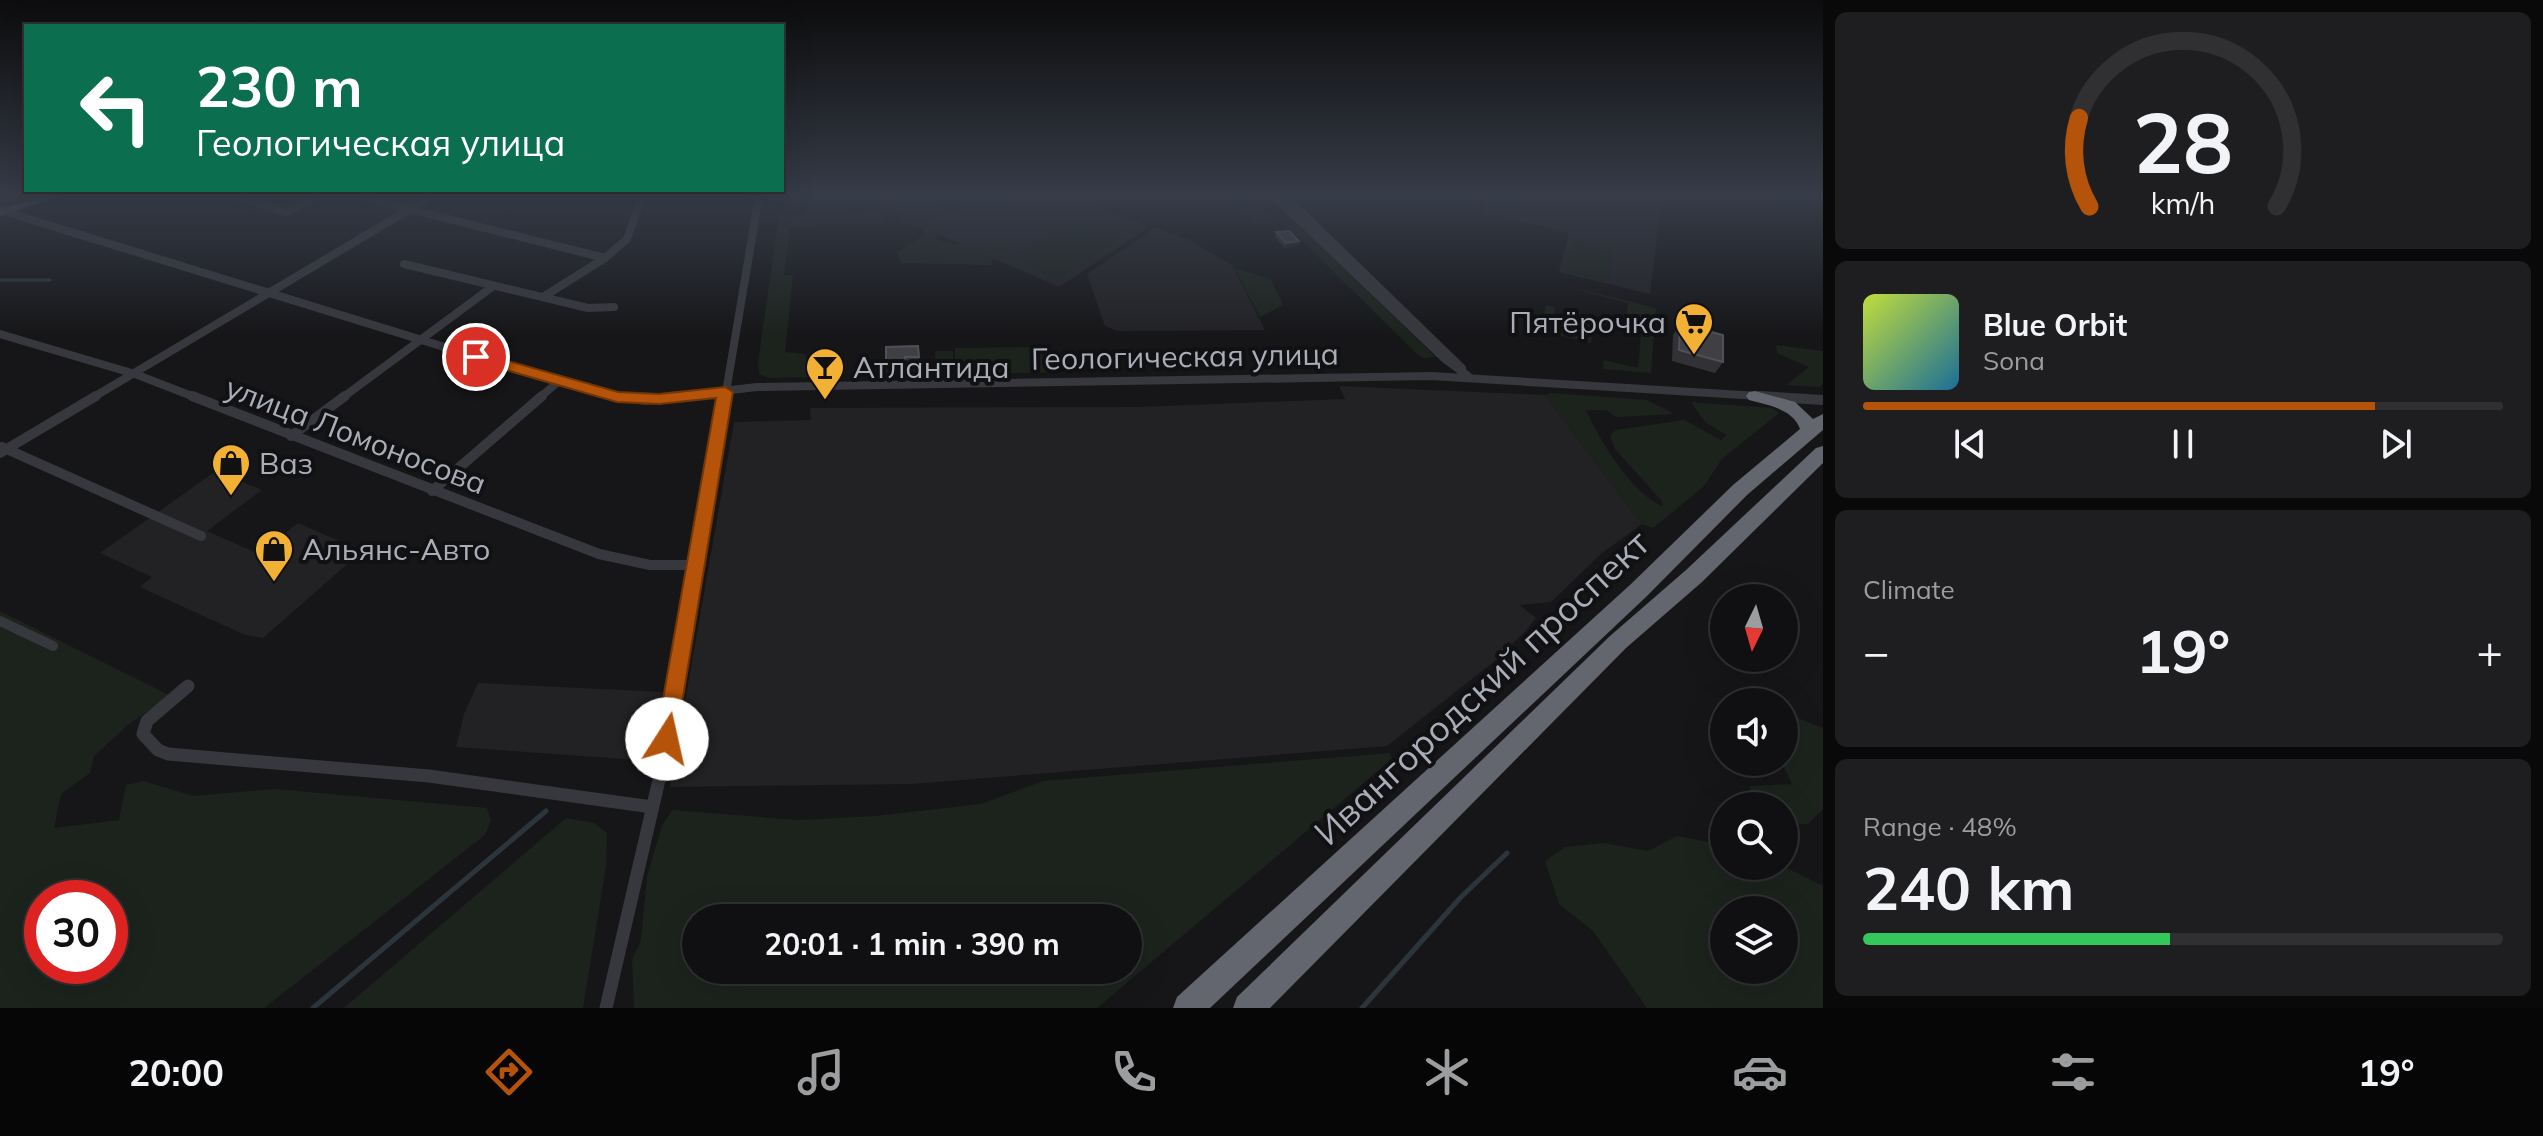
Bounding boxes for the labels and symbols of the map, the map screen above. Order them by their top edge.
supermarket icon: Пятёрочка [1673,301,1715,356]
place label: Пятёрочка [1509,303,1666,341]
pin [442,323,510,391]
street label: Геологическая улица [1031,334,1339,378]
bar icon: Атлантида [804,346,846,401]
place label: Атлантида [853,348,1010,386]
street label: улица Ломоносова [220,368,492,502]
shop icon: Ваз [210,442,252,497]
place label: Ваз [259,444,313,482]
street label: Ивангородский проспект [1304,520,1658,854]
shop icon: Альянс-Авто [253,528,295,583]
place label: Альянс-Авто [302,530,491,568]
north arrow [1710,584,1798,672]
position arrow [625,697,709,781]
speed limit sign: 30 [24,880,128,984]

